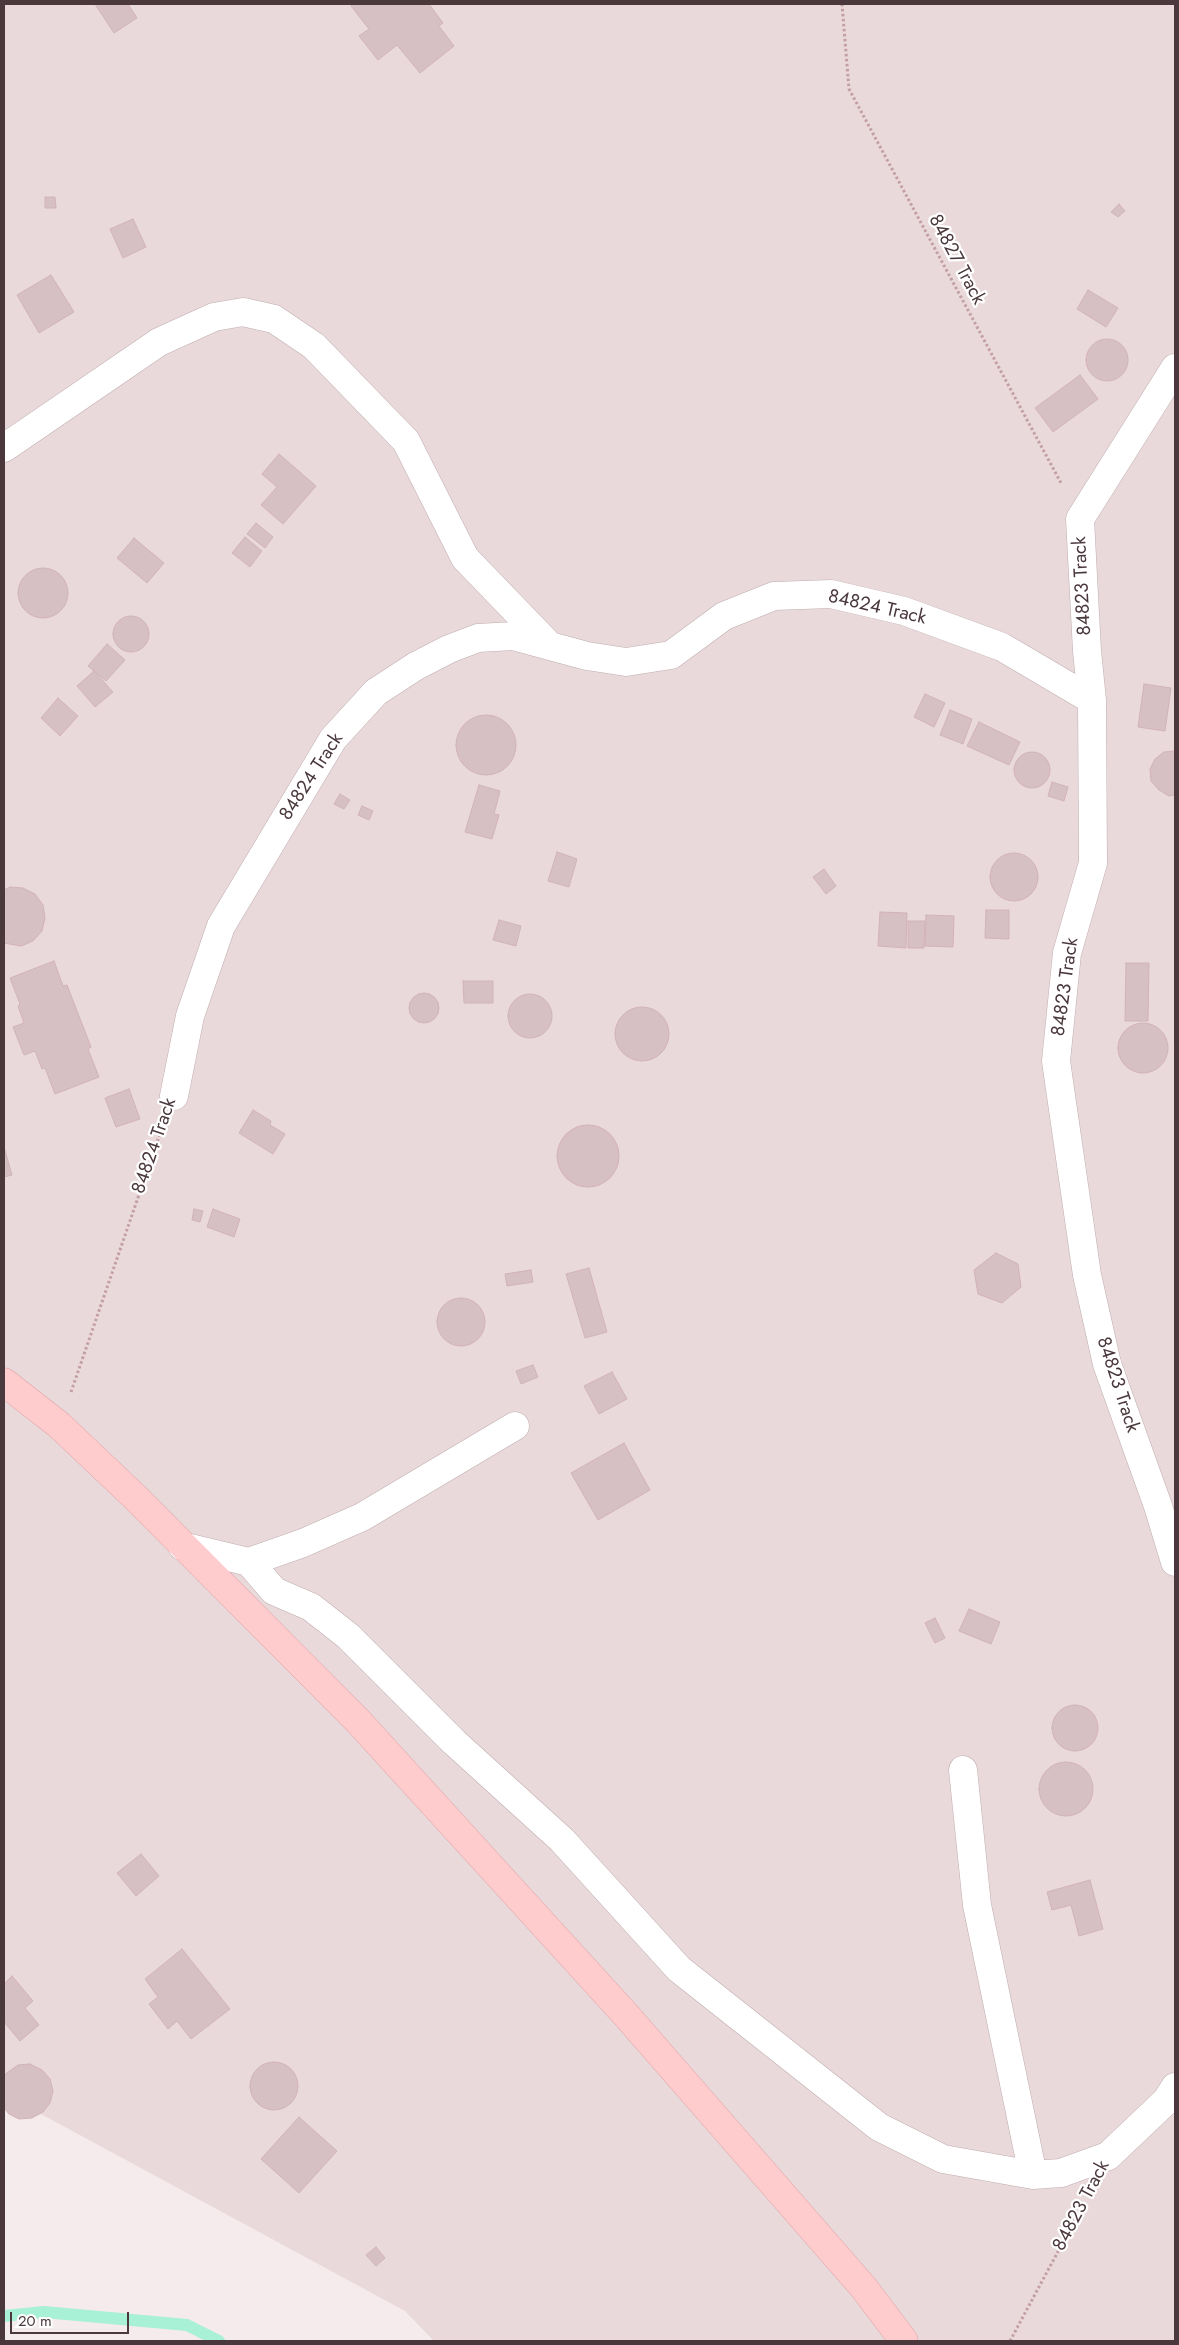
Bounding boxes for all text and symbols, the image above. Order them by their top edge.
street label: 84827 Track [923,211,989,309]
street label: 84823 Track [1069,536,1097,636]
street label: 84824 Track [826,586,928,630]
street label: 84824 Track [275,729,349,825]
street label: 84823 Track [1048,936,1084,1038]
street label: 84824 Track [128,1095,182,1197]
street label: 84823 Track [1091,1334,1143,1436]
street label: 84823 Track [1049,2157,1115,2255]
scale bar [12,2302,131,2334]
text: 20 m [18,2310,52,2332]

